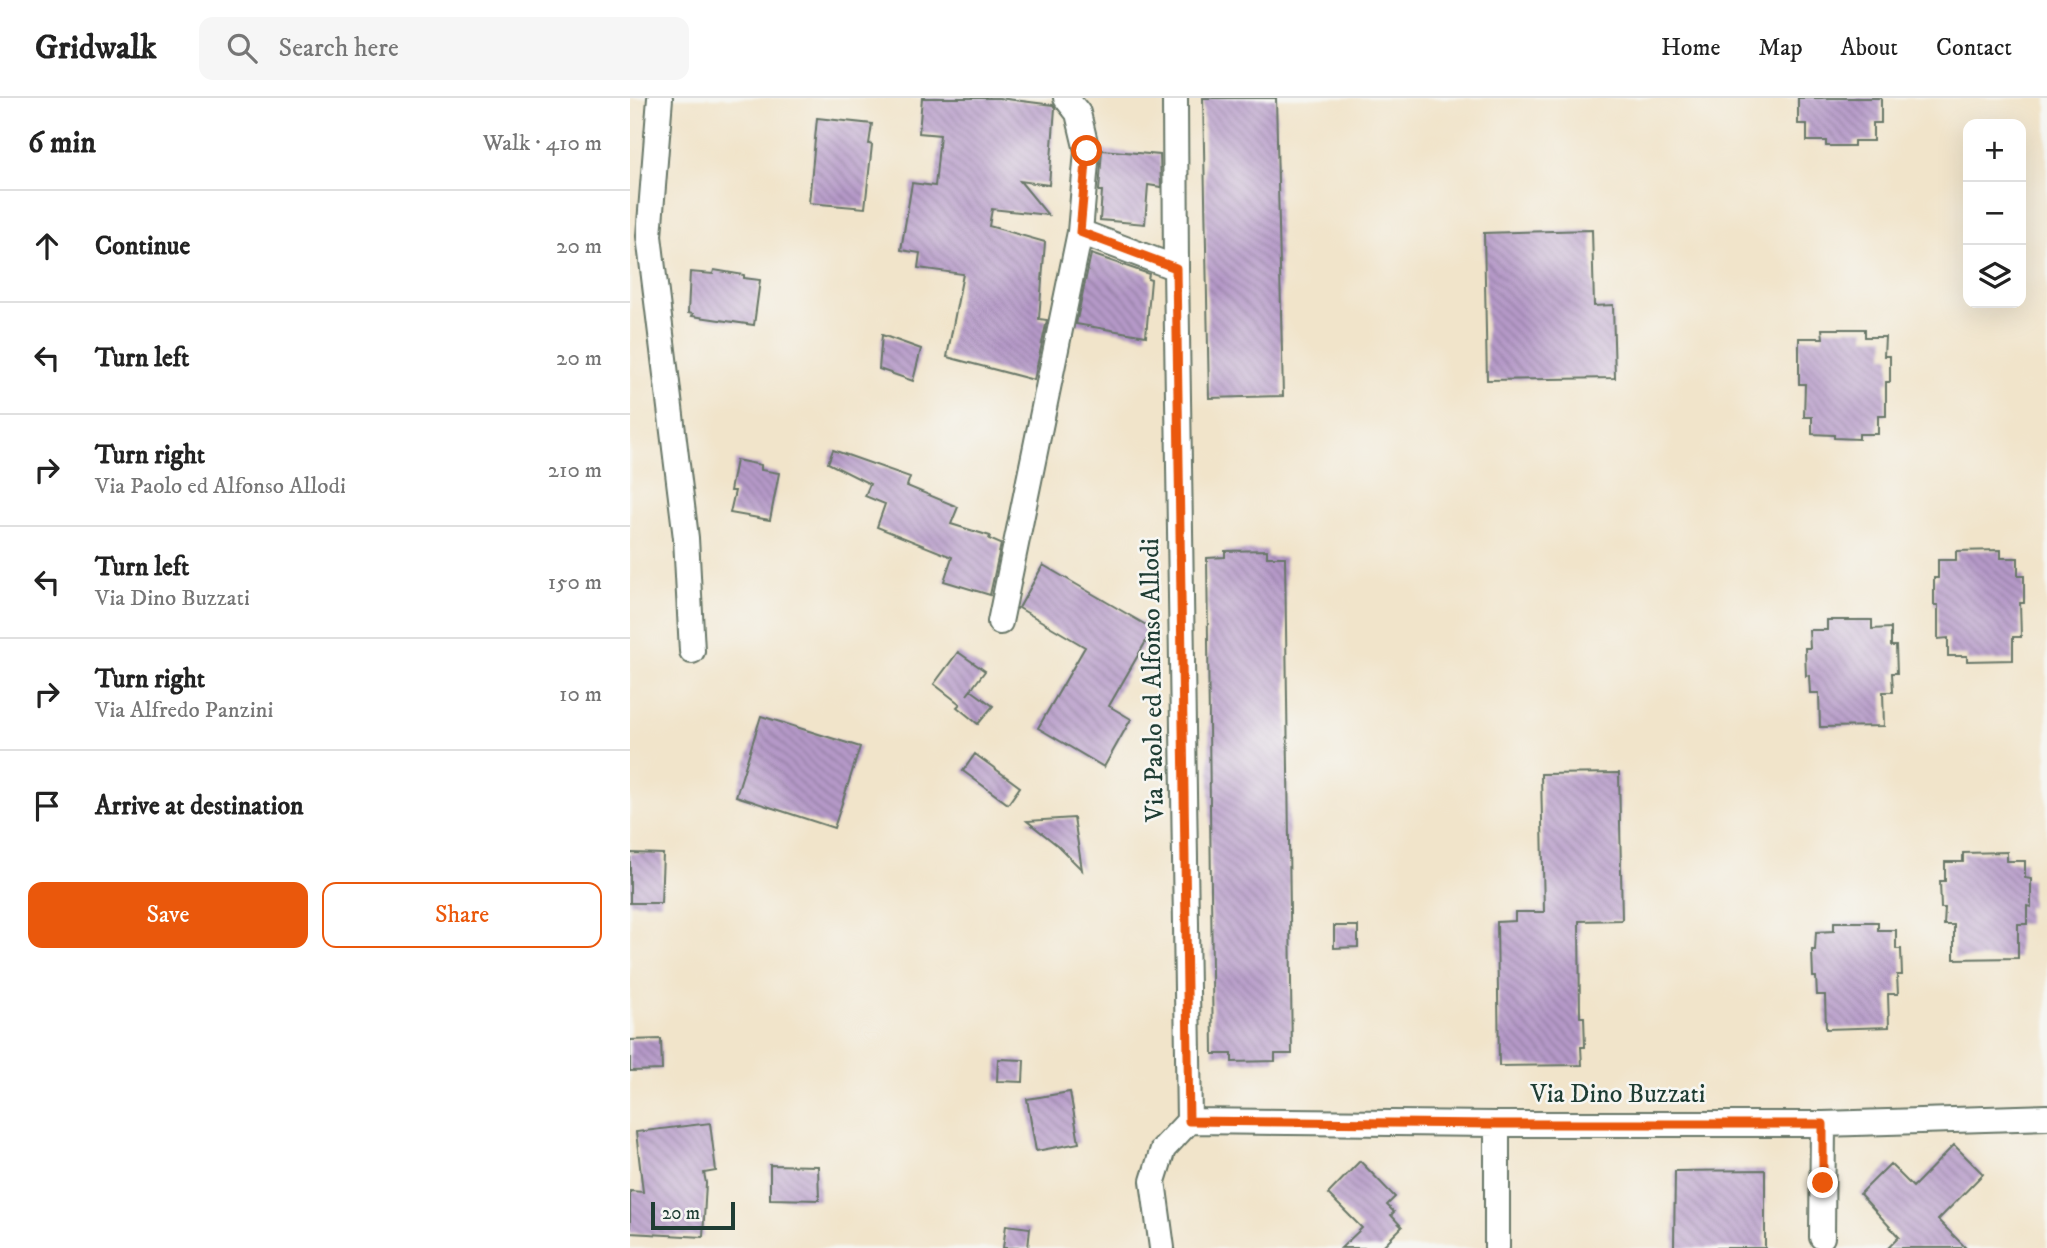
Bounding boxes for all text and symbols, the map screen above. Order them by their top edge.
search box [199,17,689,80]
text: Gridwalk [35,28,157,69]
icon: search [223,29,261,67]
text: Search here [279,32,399,65]
text: Home [1661,33,1720,63]
text: Map [1758,33,1803,63]
text: About [1841,33,1898,63]
text: Contact [1936,33,2012,63]
map controls [1963,119,2026,308]
button: + [1963,119,2026,182]
text: 6 min [28,125,96,162]
text: Walk · 410 m [483,129,602,158]
route start [1071,135,1102,166]
button: − [1963,182,2026,245]
icon: ahead [28,227,66,265]
text: Continue [95,230,190,263]
text: 20 m [556,232,602,261]
button: layers [1963,245,2026,308]
icon: left [28,339,66,377]
text: Turn left [95,342,189,375]
text: 20 m [556,344,602,373]
text: Turn right [95,439,205,472]
icon: right [28,451,66,489]
text: 210 m [548,456,602,485]
text: Via Paolo ed Alfonso Allodi [95,472,346,501]
street label: Via Paolo ed Alfonso Allodi [1134,538,1172,823]
text: Turn left [95,551,189,584]
icon: left [28,563,66,601]
text: 150 m [548,568,602,597]
text: Via Dino Buzzati [95,584,250,613]
text: Turn right [95,663,205,696]
icon: right [28,675,66,713]
text: 10 m [559,680,602,709]
text: Via Alfredo Panzini [95,696,274,725]
icon: arrive [28,787,66,825]
text: Arrive at destination [95,790,304,823]
button: Save [28,882,308,948]
button: Share [322,882,602,948]
street label: Via Dino Buzzati [1529,1078,1706,1111]
route end [1807,1167,1838,1198]
scale bar [651,1199,735,1231]
text: 20 m [662,1202,700,1225]

